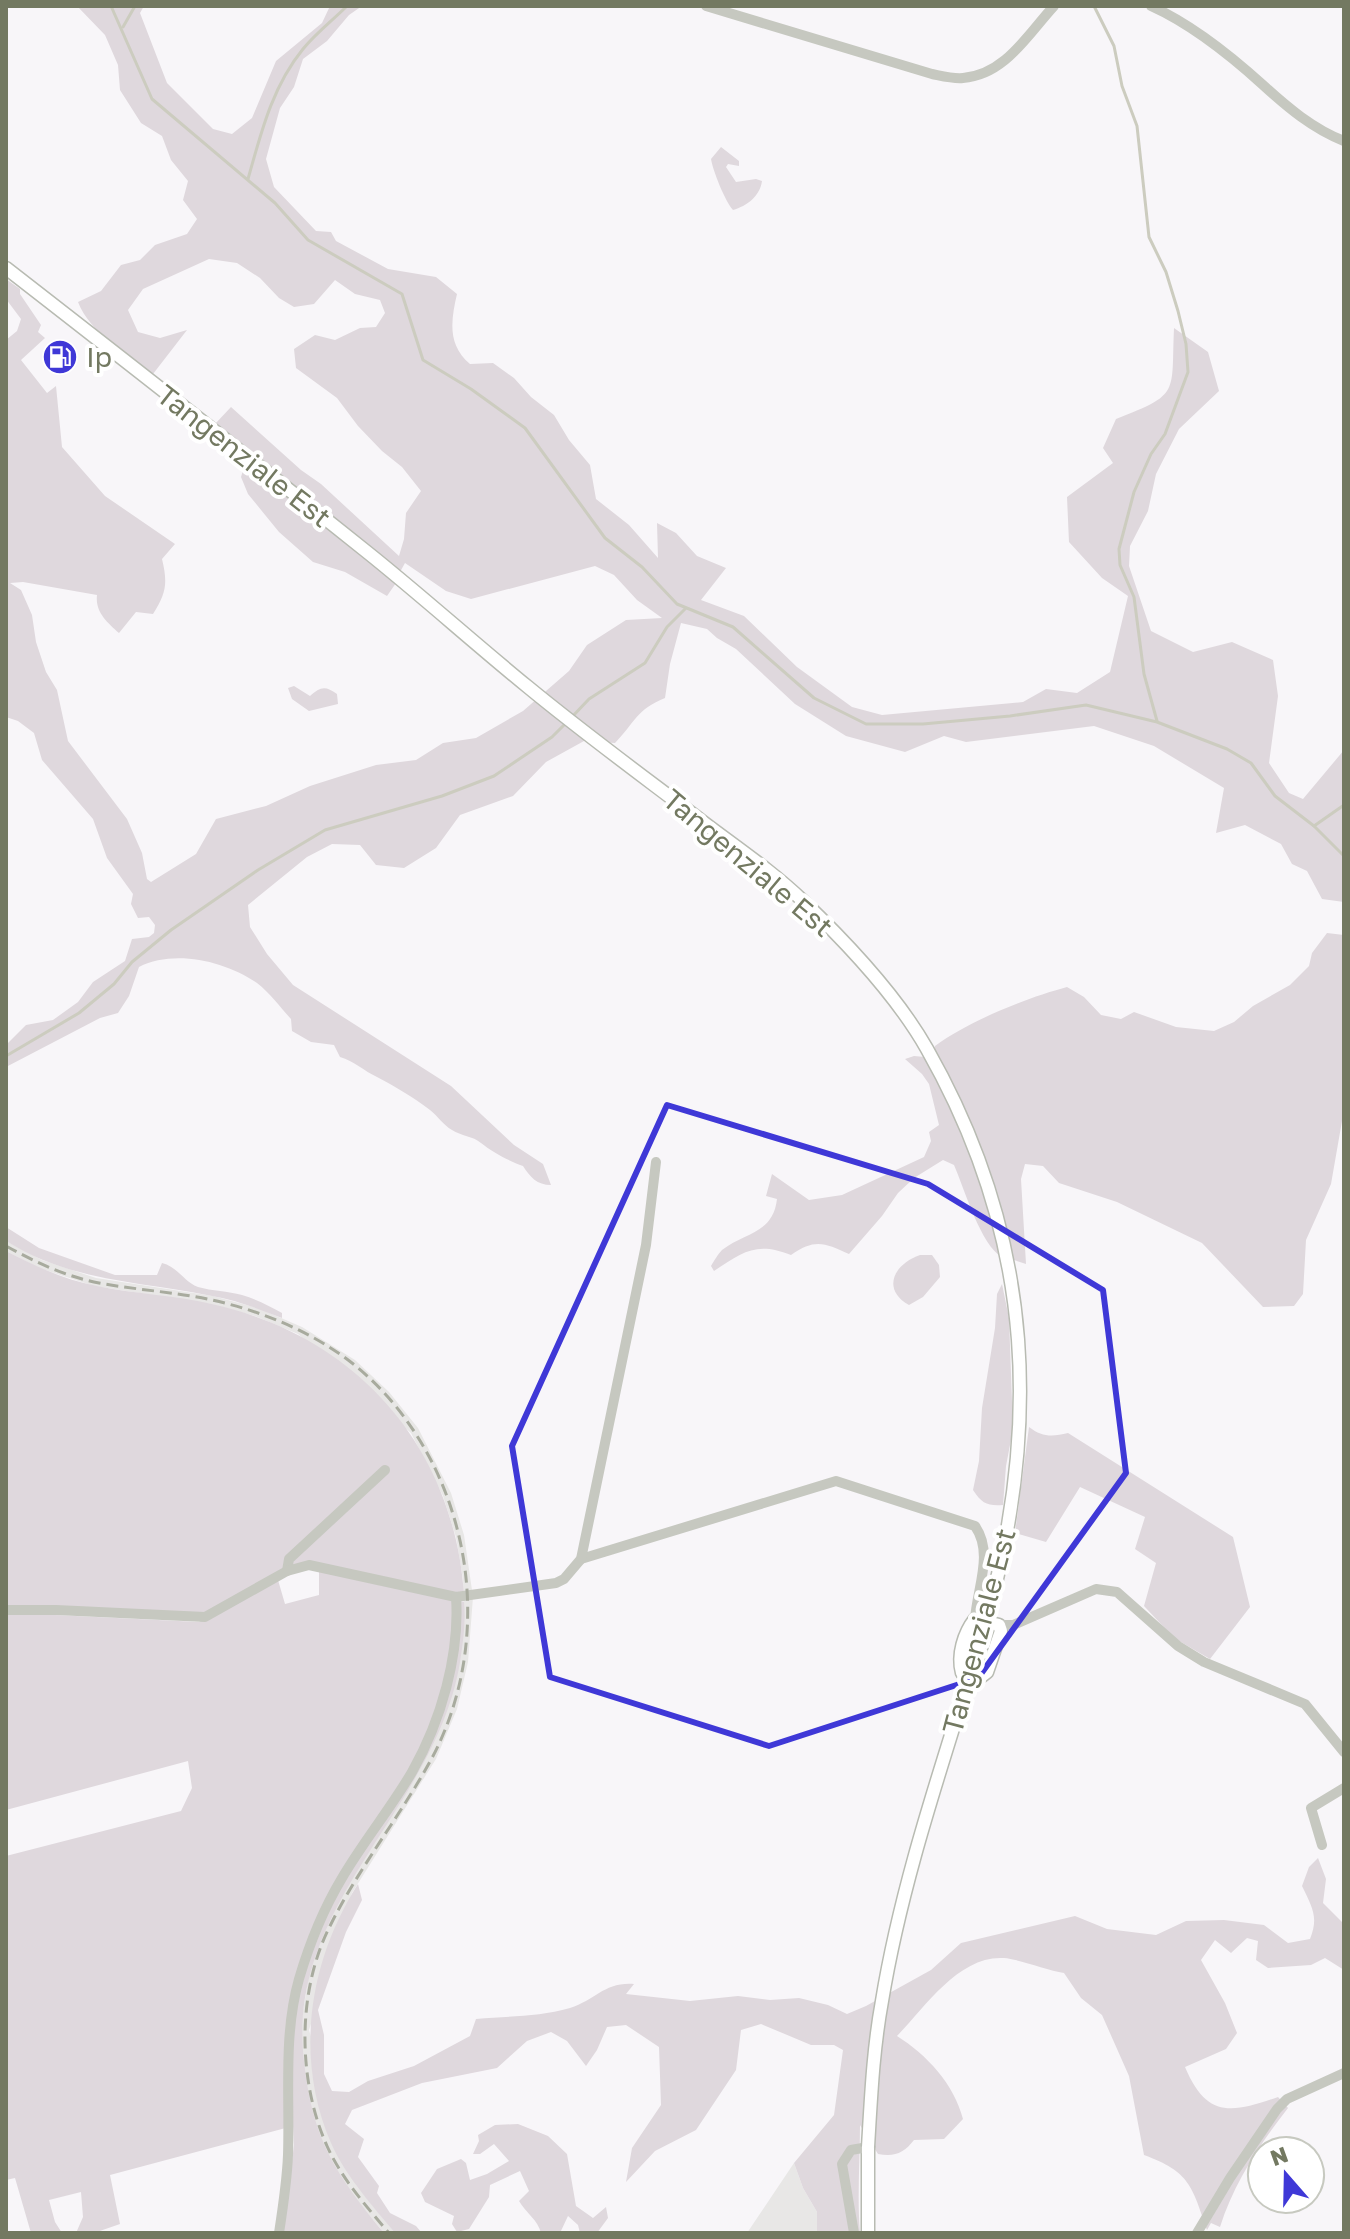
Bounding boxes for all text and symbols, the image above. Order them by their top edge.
fuel station icon: Ip [41,338,79,376]
place label: Ip [86,340,112,373]
street label: Tangenziale Est [151,378,338,534]
street label: Tangenziale Est [657,782,840,943]
street label: Tangenziale Est [935,1525,1022,1737]
north arrow [1246,2135,1326,2215]
text: N [1267,2140,1291,2171]

